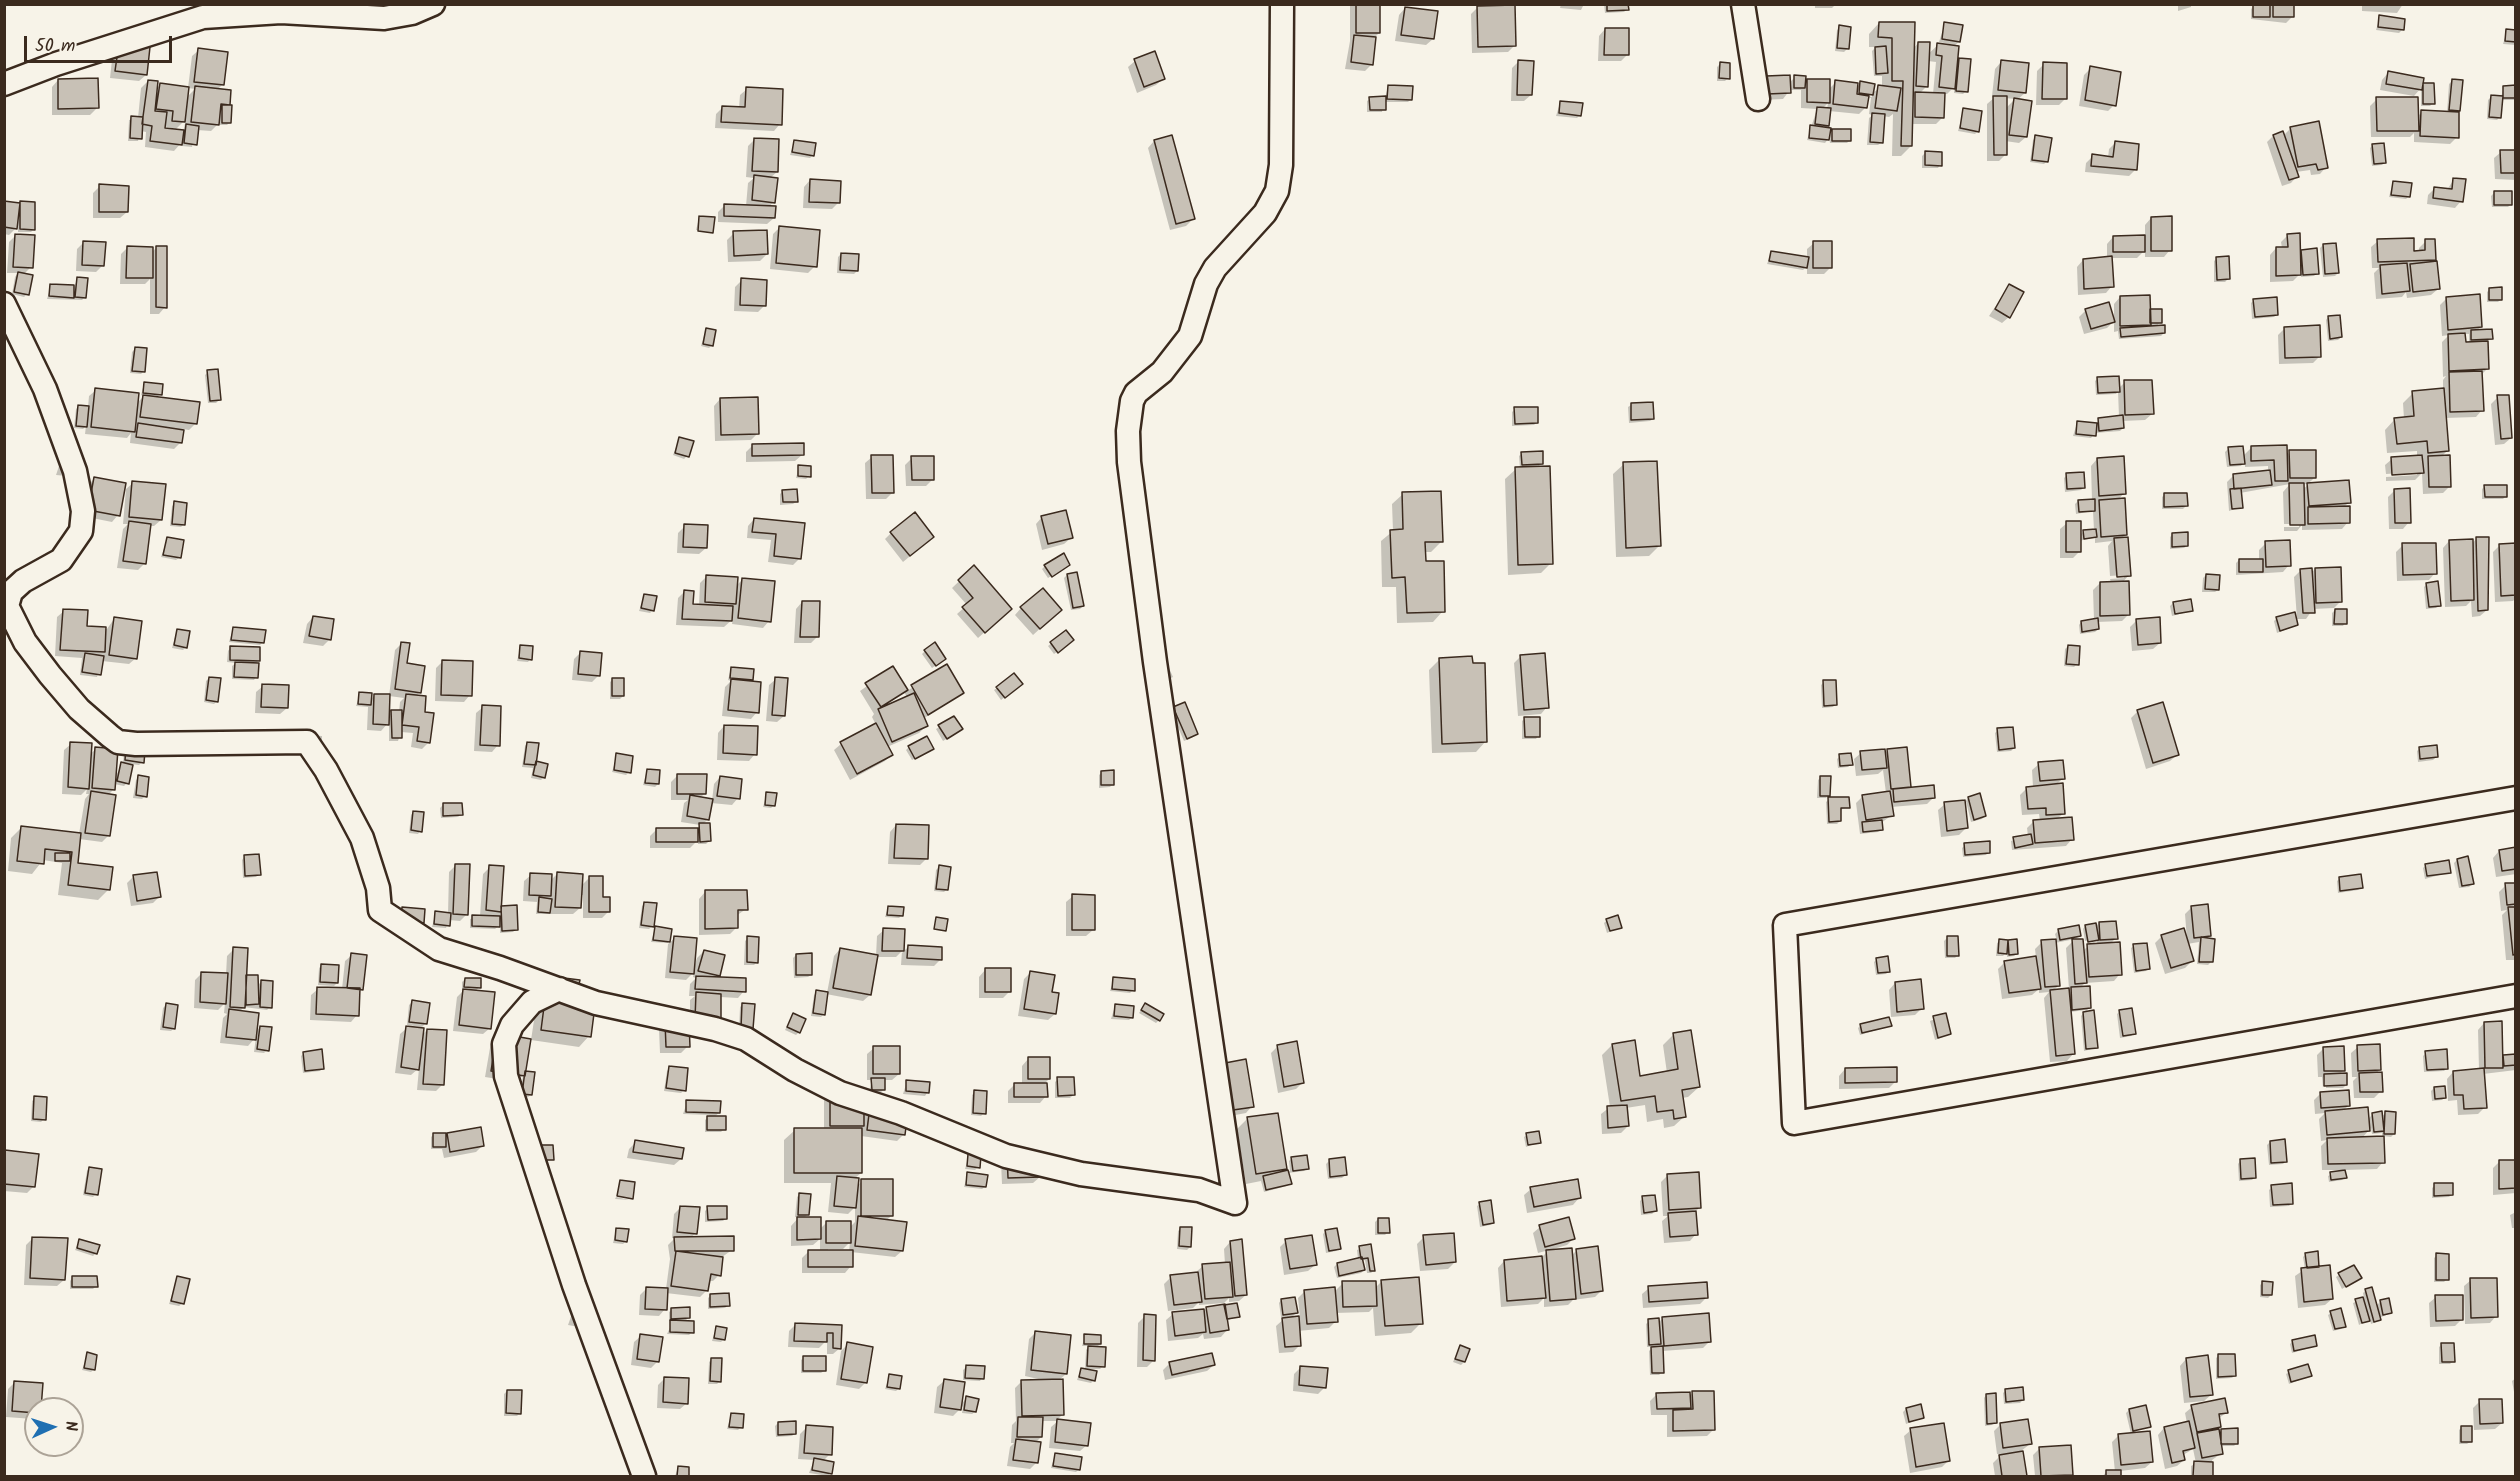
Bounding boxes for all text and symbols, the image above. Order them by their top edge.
scale bar [27,24,176,62]
text: 50 m [35,32,75,61]
north arrow [24,1397,84,1457]
text: N [58,1420,83,1432]

